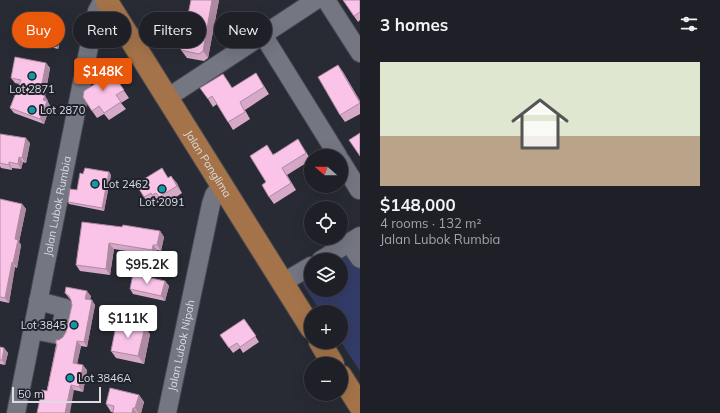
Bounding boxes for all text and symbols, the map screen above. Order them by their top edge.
chip: Buy [12,12,65,48]
chip: Rent [73,12,131,48]
chip: Filters [139,12,206,48]
chip: New [214,12,272,48]
icon: filters [678,13,700,35]
text: 3 homes [380,14,448,35]
pin: $148K [75,58,131,92]
text: $148K [83,63,123,79]
marker: Lot 2871 [27,71,37,81]
place label: Lot 2871 [9,82,55,96]
icon: home [504,88,576,160]
place label: Lot 2870 [40,103,86,117]
marker: Lot 2870 [27,105,37,115]
street label: Jalan Panglima [182,127,235,200]
north arrow [304,149,348,193]
map controls [304,149,348,401]
street label: Jalan Lubok Rumbia [40,155,74,257]
place label: Lot 2462 [103,177,149,191]
marker: Lot 2462 [90,179,100,189]
marker: Lot 2091 [157,184,167,194]
text: $148,000 [380,194,456,215]
place label: Lot 2091 [139,195,185,209]
button: locate [304,201,348,245]
text: 4 rooms · 132 m² [380,215,481,231]
text: Jalan Lubok Rumbia [380,231,500,247]
pin: $95.2K [114,251,180,285]
button: layers [304,253,348,297]
text: $95.2K [125,256,169,272]
street label: Jalan Lubok Nipah [165,299,198,392]
pin: $111K [100,305,156,339]
button: + [304,305,348,349]
text: $111K [108,310,148,326]
place label: Lot 3845 [21,318,66,332]
marker: Lot 3845 [69,320,79,330]
button: − [304,357,348,401]
place label: Lot 3846A [78,371,131,385]
marker: Lot 3846A [65,373,75,383]
scale bar [12,385,101,404]
text: 50 m [18,387,44,401]

